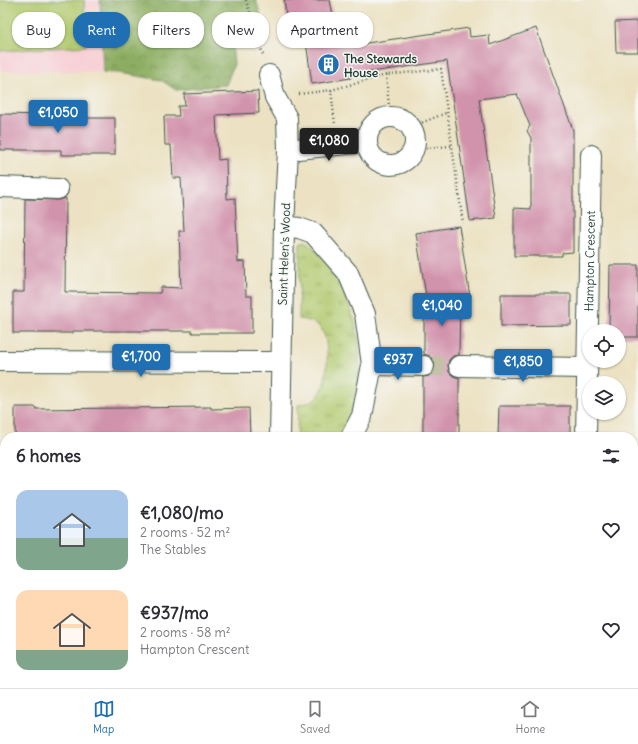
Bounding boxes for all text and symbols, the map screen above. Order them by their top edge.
chip: Buy [12,12,65,48]
chip: Rent [73,12,130,48]
chip: Filters [138,12,204,48]
chip: New [212,12,269,48]
chip: Apartment [277,12,373,48]
place label: The Stewards House [344,51,417,80]
building icon: The Stewards House [316,52,342,78]
pin: €1,050 [25,100,91,134]
text: €1,050 [38,104,78,121]
pin: €1,080 [296,128,362,162]
text: €1,080 [309,132,349,149]
street label: Saint Helen's Wood [275,203,293,305]
street label: Hampton Crescent [581,210,598,312]
pin: €1,040 [409,293,475,327]
text: €1,040 [422,297,462,314]
map controls [582,324,626,420]
button: locate [582,324,626,368]
pin: €1,700 [108,344,174,378]
pin: €937 [374,347,422,381]
text: €1,700 [121,348,161,365]
pin: €1,850 [490,349,556,383]
text: €937 [383,351,413,368]
text: €1,850 [503,353,543,370]
button: layers [582,376,626,420]
text: 6 homes [16,445,81,467]
icon: filters [600,445,622,467]
text: €1,080/mo [140,502,223,524]
icon: home [48,506,96,554]
icon: heart [600,519,622,541]
text: 2 rooms · 52 m² [140,524,230,541]
text: The Stables [140,541,206,558]
text: €937/mo [140,602,209,624]
icon: home [48,606,96,654]
icon: heart [600,619,622,641]
text: 2 rooms · 58 m² [140,624,231,641]
text: Hampton Crescent [140,641,249,658]
tab: Map [93,698,115,736]
tab: Saved [300,698,330,736]
tab: Home [516,698,545,736]

